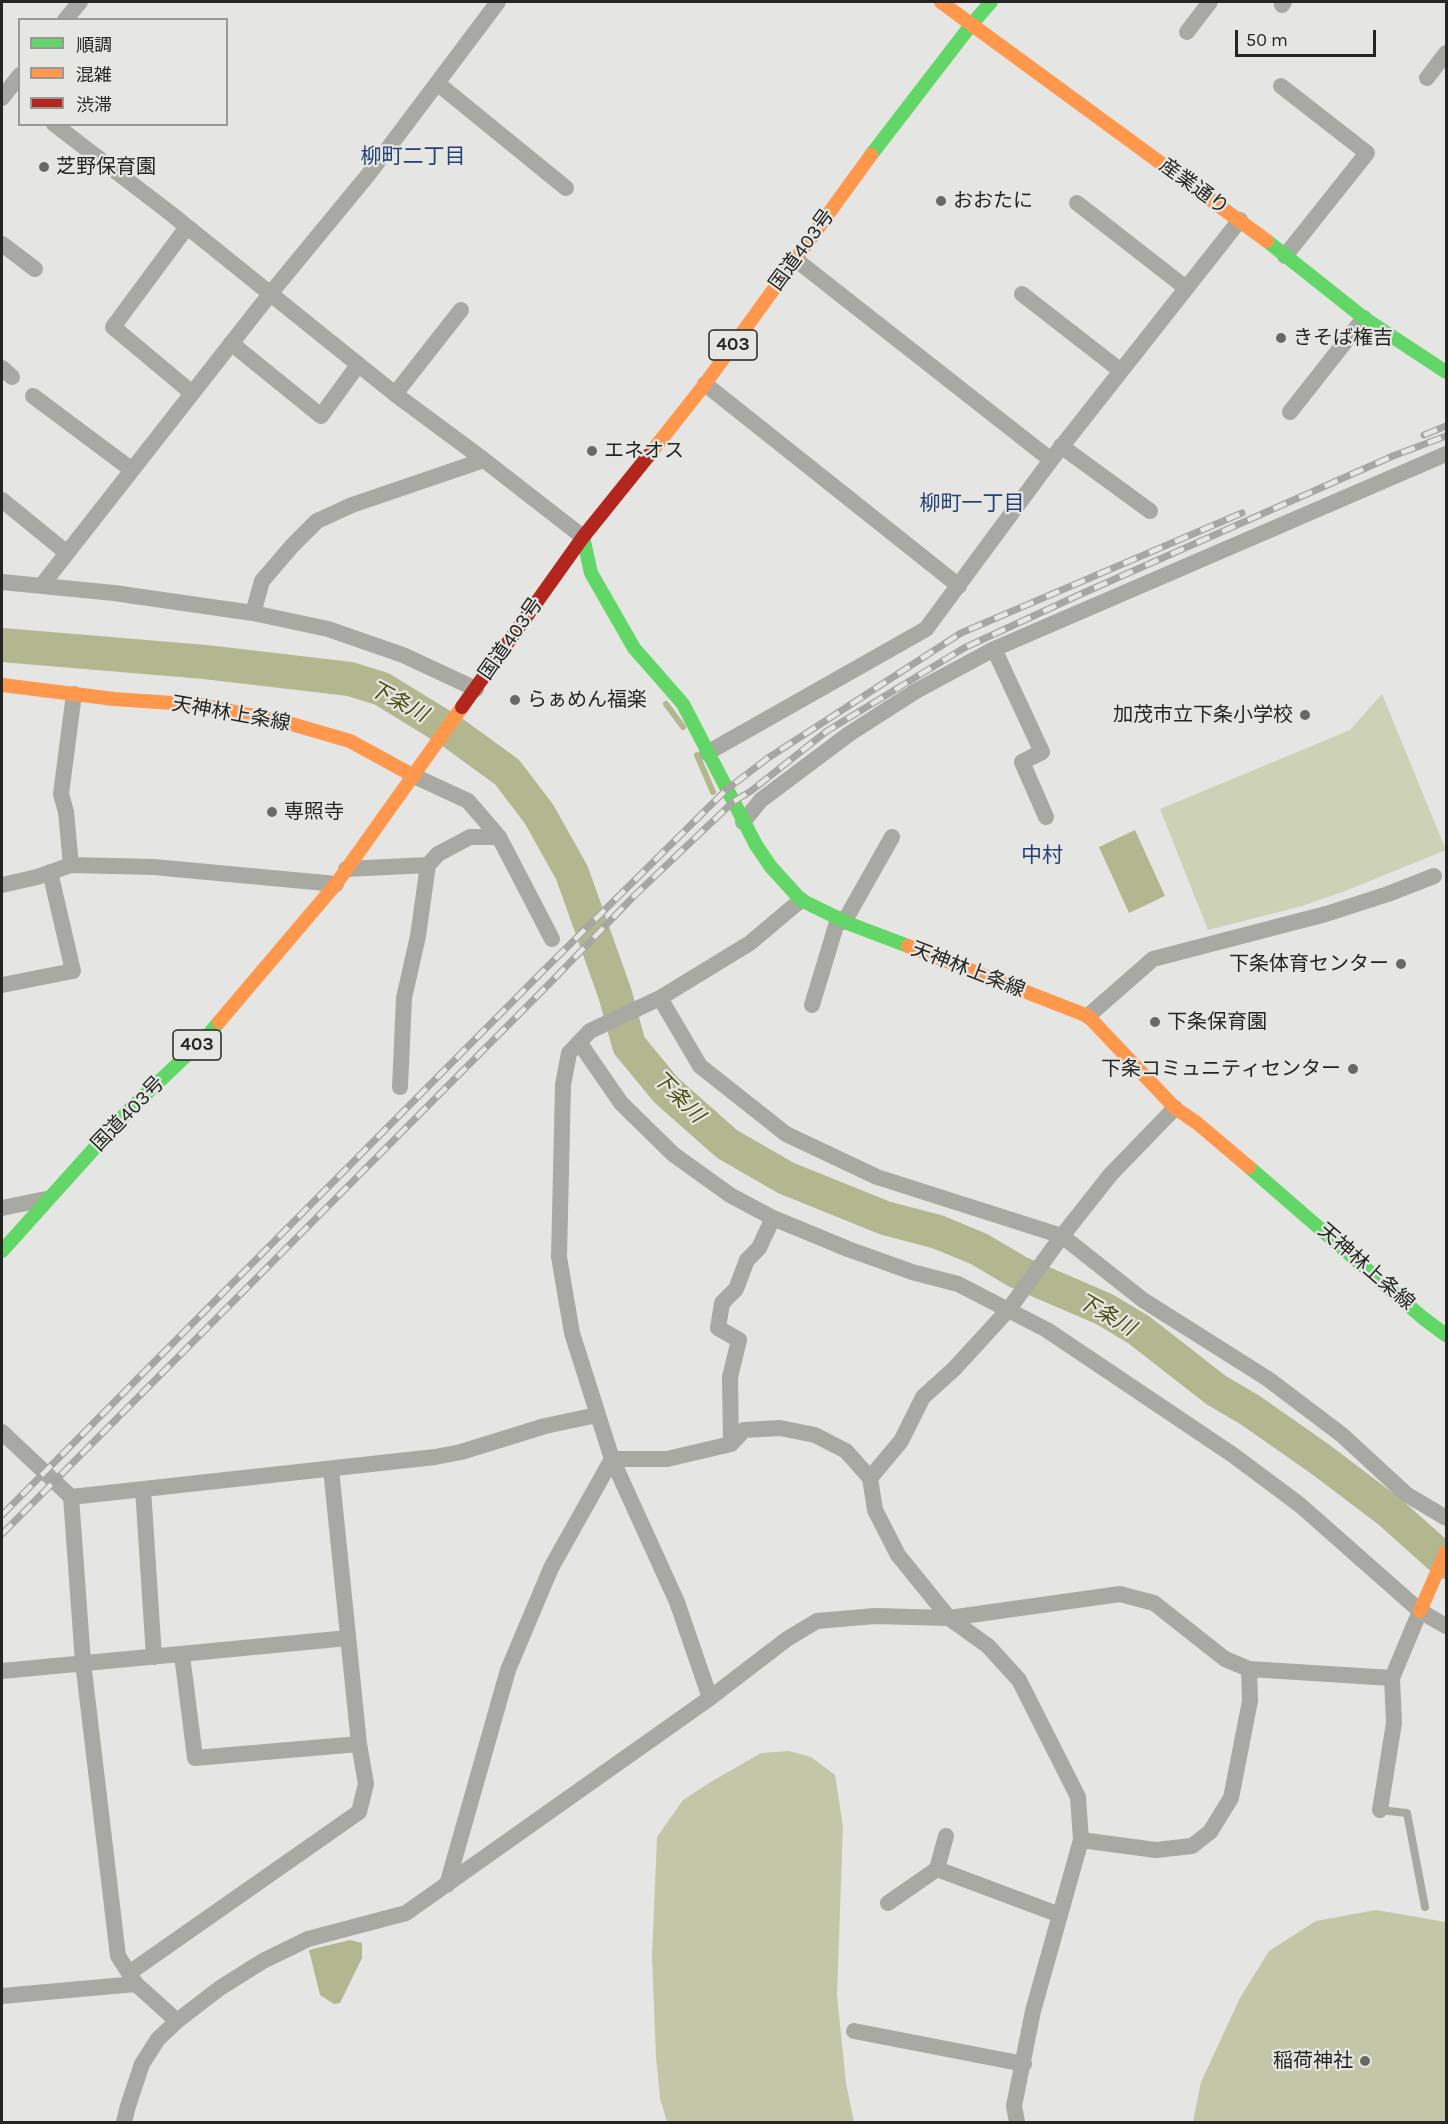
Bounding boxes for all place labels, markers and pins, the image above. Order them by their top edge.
place label: 芝野保育園 [56,155,156,179]
marker: 芝野保育園 [37,160,51,174]
place label: おおたに [953,189,1033,213]
marker: おおたに [934,194,948,208]
place label: きそば権吉 [1293,326,1393,350]
marker: きそば権吉 [1274,331,1288,345]
place label: エネオス [604,439,684,463]
marker: エネオス [585,444,599,458]
place label: らぁめん福楽 [527,688,647,712]
marker: らぁめん福楽 [508,693,522,707]
place label: 加茂市立下条小学校 [1113,703,1293,727]
marker: 加茂市立下条小学校 [1298,708,1312,722]
place label: 専照寺 [284,800,344,824]
marker: 専照寺 [265,805,279,819]
place label: 下条体育センター [1229,952,1389,976]
marker: 下条体育センター [1394,957,1408,971]
place label: 下条保育園 [1167,1010,1267,1034]
marker: 下条保育園 [1148,1015,1162,1029]
place label: 下条コミュニティセンター [1101,1057,1341,1081]
marker: 下条コミュニティセンター [1346,1062,1360,1076]
place label: 稲荷神社 [1273,2049,1353,2073]
marker: 稲荷神社 [1358,2054,1372,2068]

